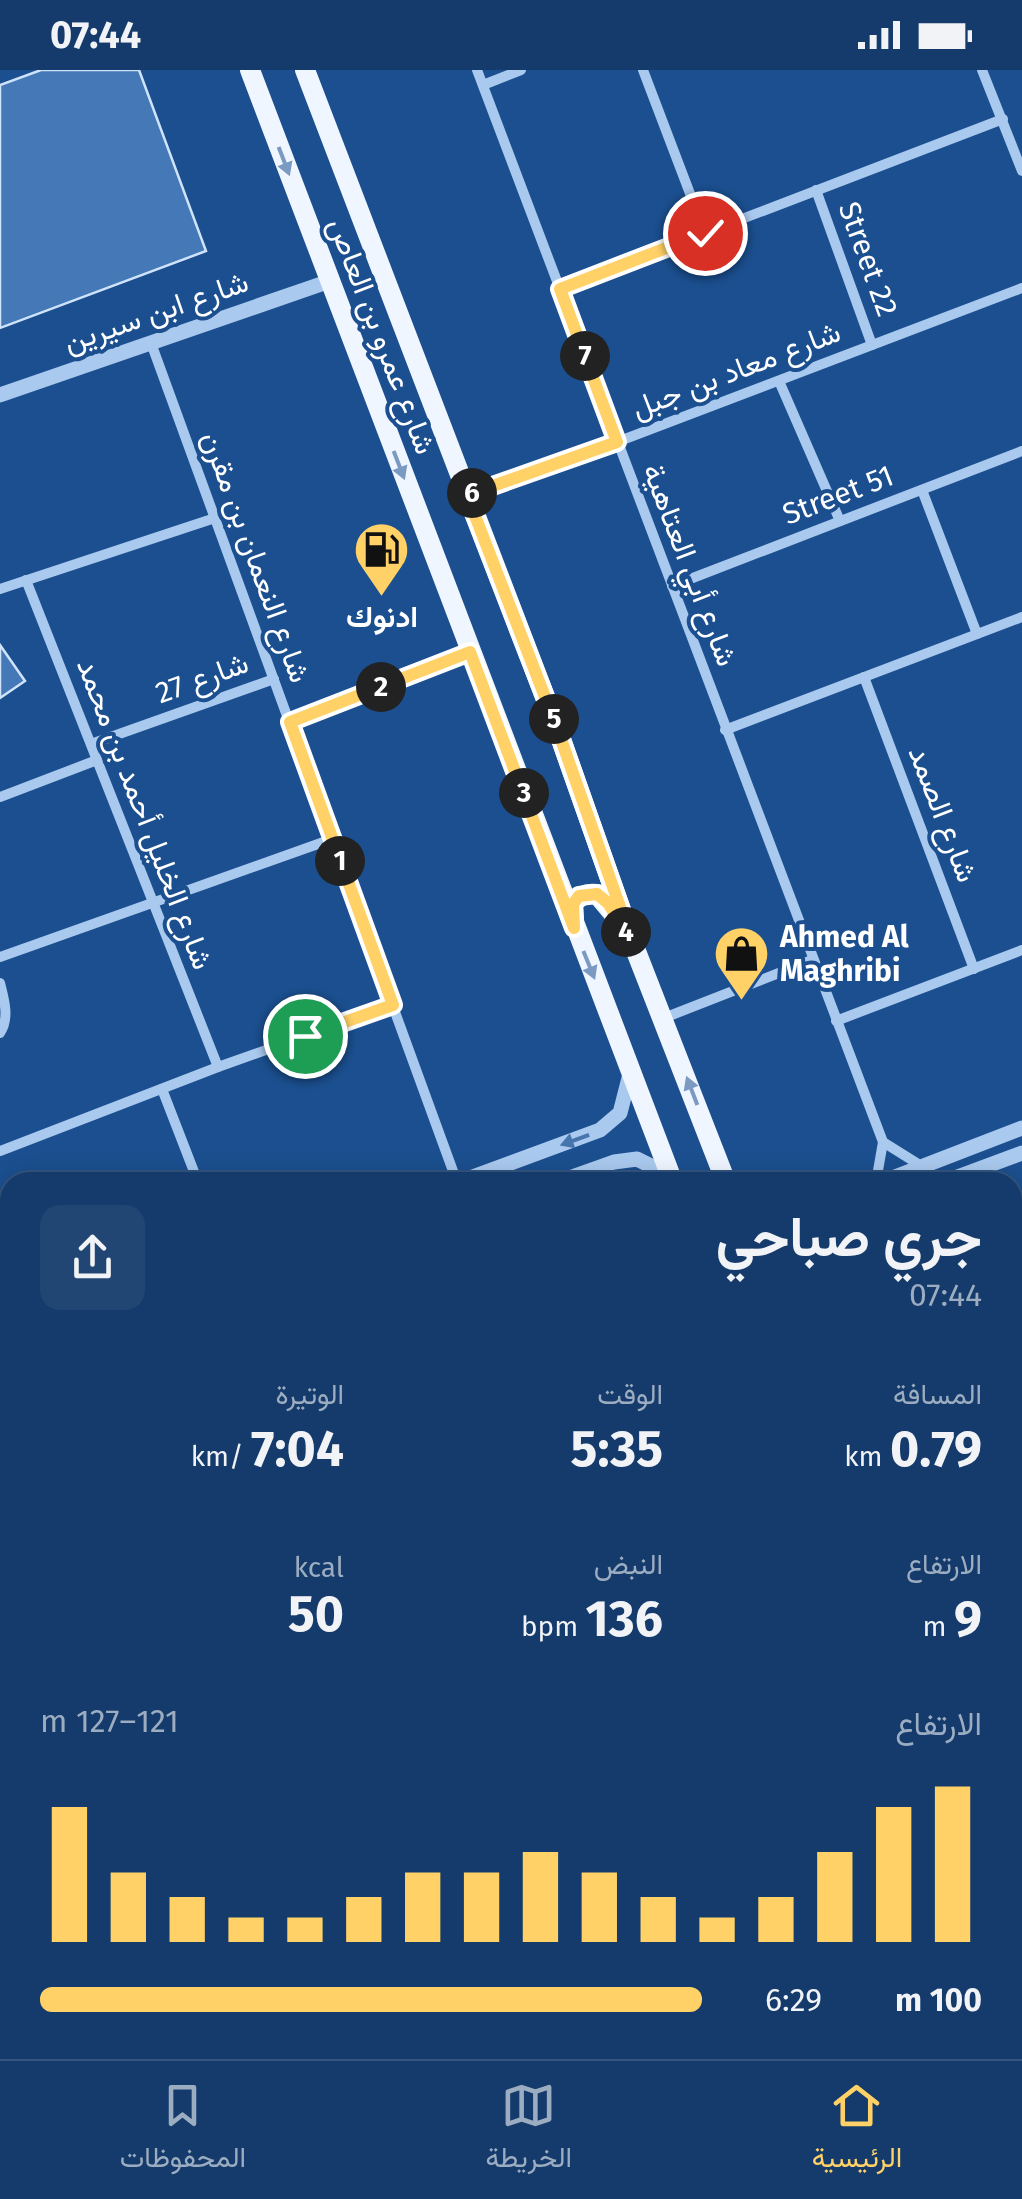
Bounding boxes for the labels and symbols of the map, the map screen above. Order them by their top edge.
one-way arrow [277,147,292,177]
pin [663,191,748,276]
street label: Street 22 [831,197,905,321]
street label: شارع عمرو بن العاص [319,213,444,460]
street label: شارع ابن سيرين [59,264,254,362]
street label: شارع معاد بن جبل [627,314,846,428]
pin: 7 [560,331,610,381]
street label: شارع النعمان بن مقرن [192,426,318,688]
one-way arrow [392,451,407,481]
street label: Street 51 [777,457,899,533]
street label: شارع أبي العتاهية [629,459,745,673]
pin: 6 [447,468,497,518]
fuel station icon: ادنوك [352,519,412,598]
place label: ادنوك [346,599,418,635]
street label: شارع 27 [151,645,254,713]
street label: شارع الخليل أحمد بن محمد [67,654,221,975]
pin: 2 [356,662,406,712]
pin: 5 [529,694,579,744]
street label: شارع الصمد [899,741,985,888]
pin: 3 [499,768,549,818]
pin: 1 [315,836,365,886]
pin: 4 [601,907,651,957]
place label: Ahmed Al Maghribi [779,919,909,989]
shop icon: Ahmed Al Maghribi [711,924,771,1003]
one-way arrow [582,951,598,981]
pin [263,994,348,1079]
one-way arrow [683,1076,699,1106]
one-way arrow [560,1133,590,1148]

